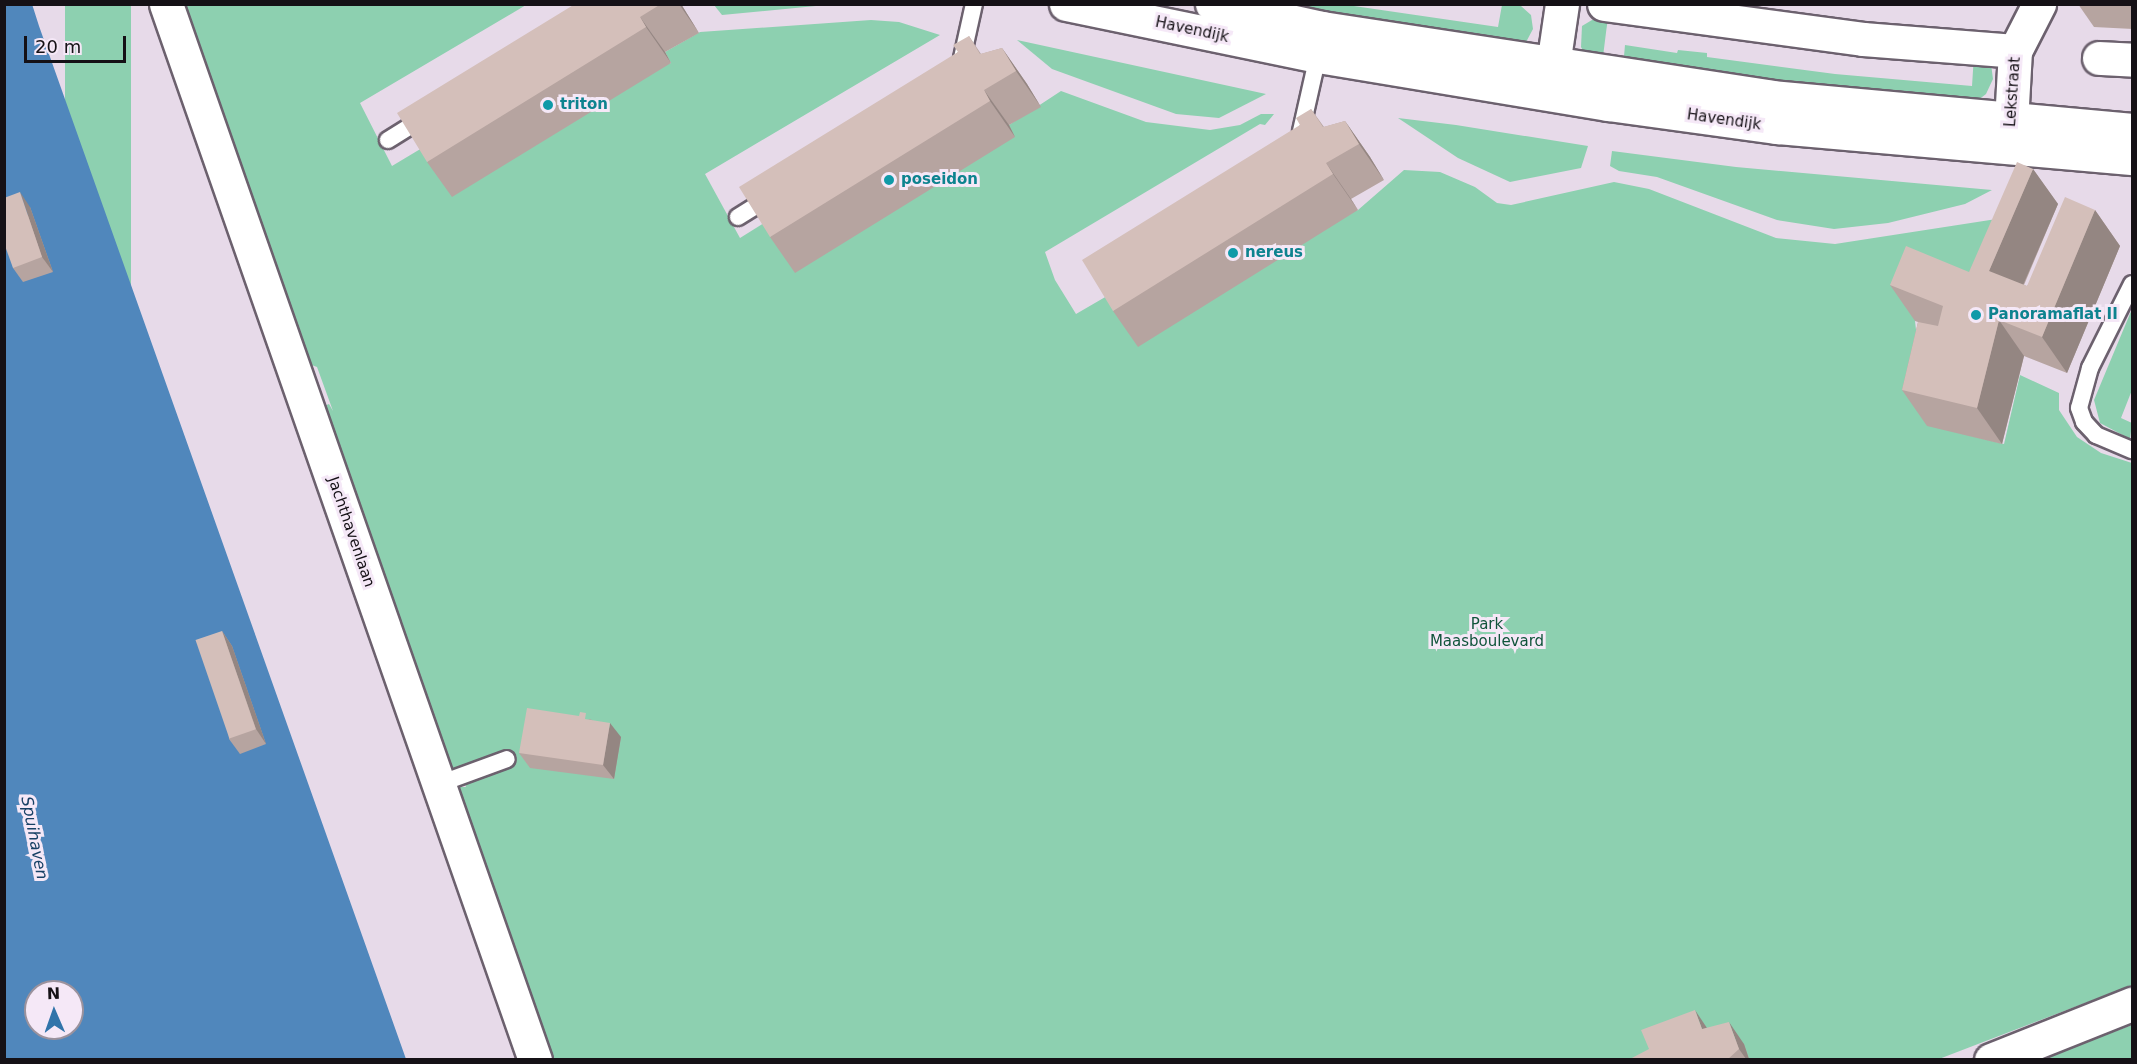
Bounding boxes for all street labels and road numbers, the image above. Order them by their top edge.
street label: Havendijk [1154,13,1230,47]
street label: Lekstraat [2002,56,2024,128]
street label: Havendijk [1686,106,1762,134]
street label: Jachthavenlaan [324,474,378,590]

